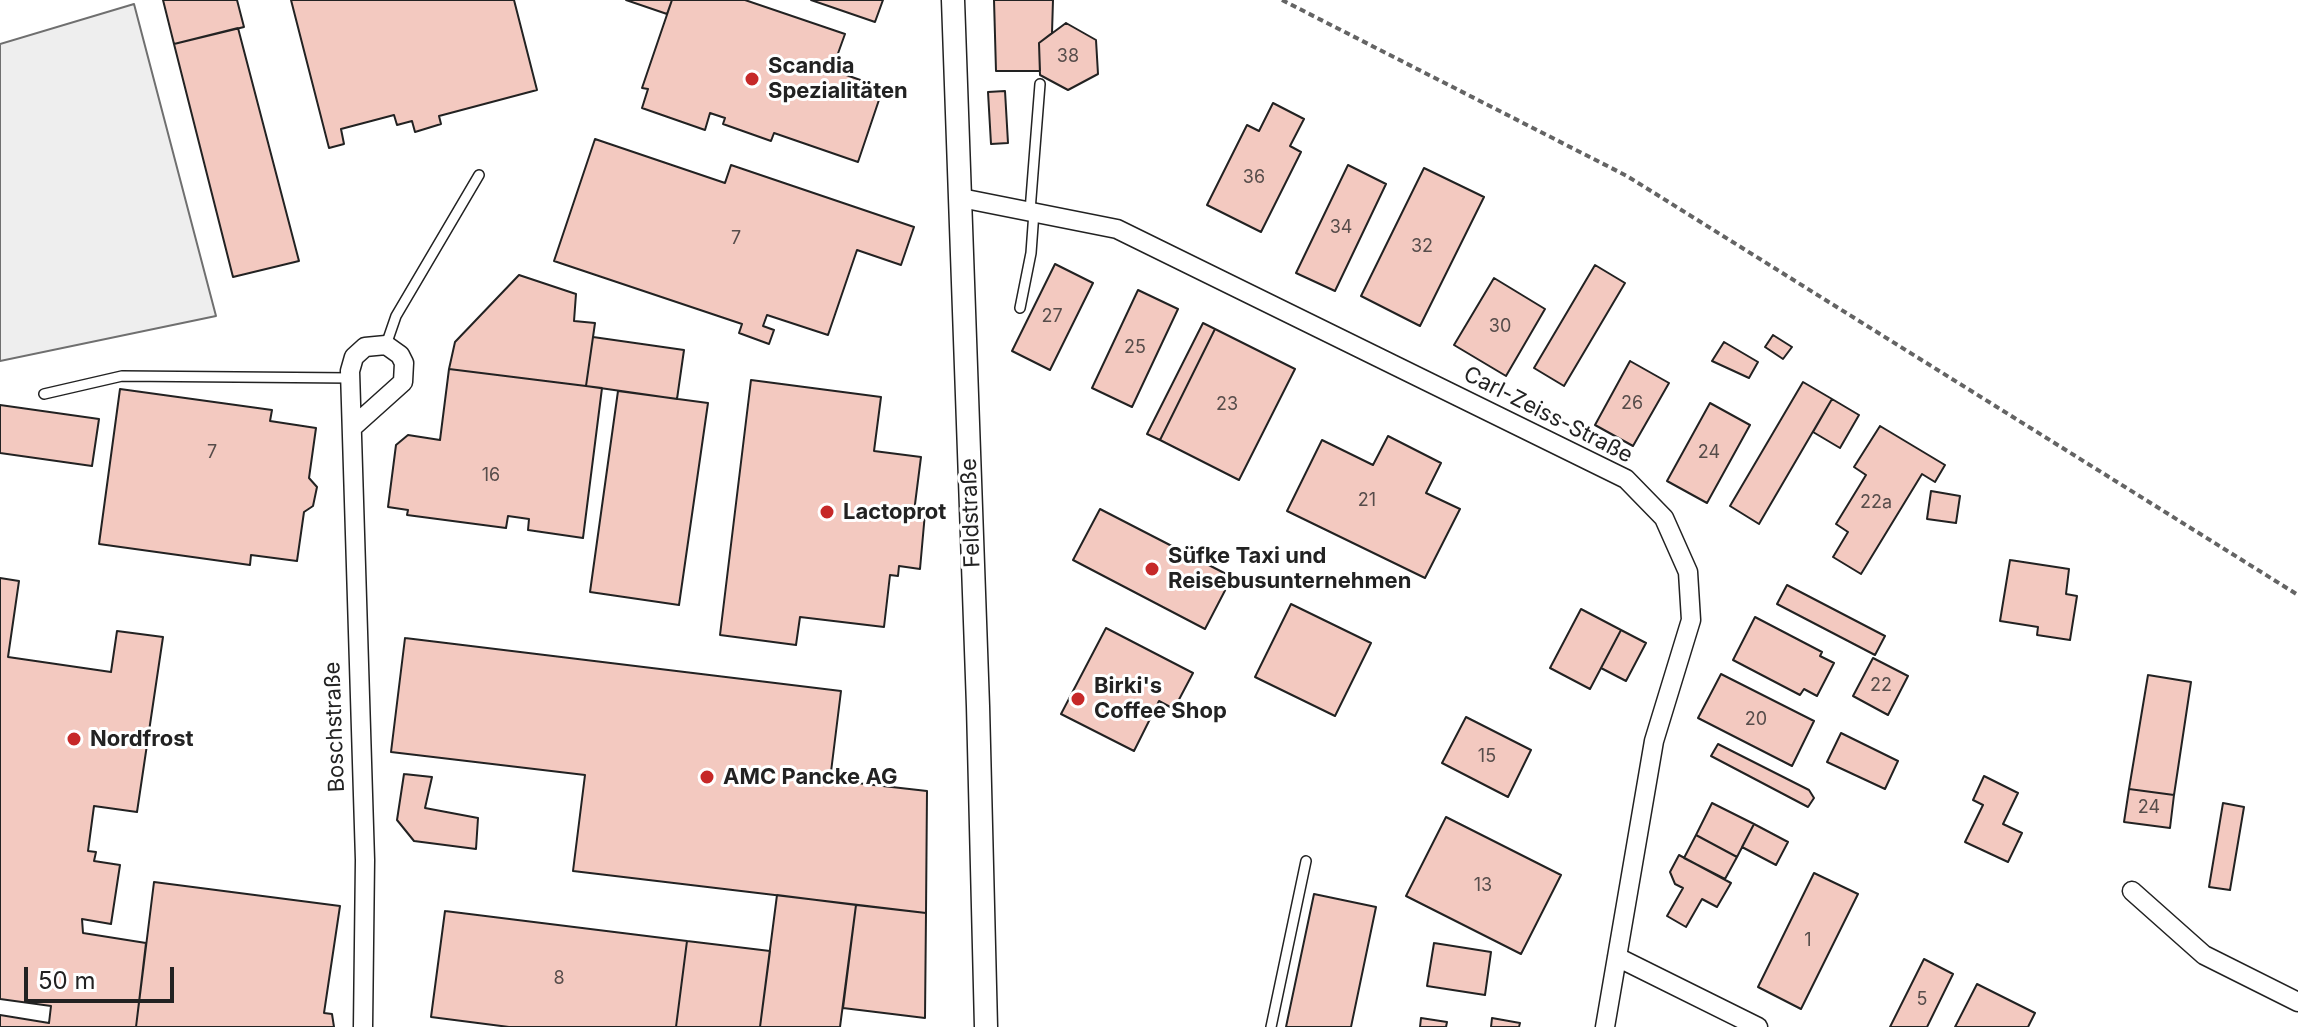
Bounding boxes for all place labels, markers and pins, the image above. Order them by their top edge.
place label: Scandia Spezialitäten [768,53,908,104]
marker: Scandia Spezialitäten [743,70,761,88]
place label: Lactoprot [843,499,946,525]
marker: Lactoprot [818,503,836,521]
place label: Süfke Taxi und Reisebusunternehmen [1168,543,1411,594]
marker: Süfke Taxi und Reisebusunternehmen [1143,560,1161,578]
place label: Birki's Coffee Shop [1094,673,1227,724]
marker: Birki's Coffee Shop [1069,690,1087,708]
place label: Nordfrost [90,726,194,752]
marker: Nordfrost [65,730,83,748]
place label: AMC Pancke AG [723,764,897,790]
marker: AMC Pancke AG [698,768,716,786]

